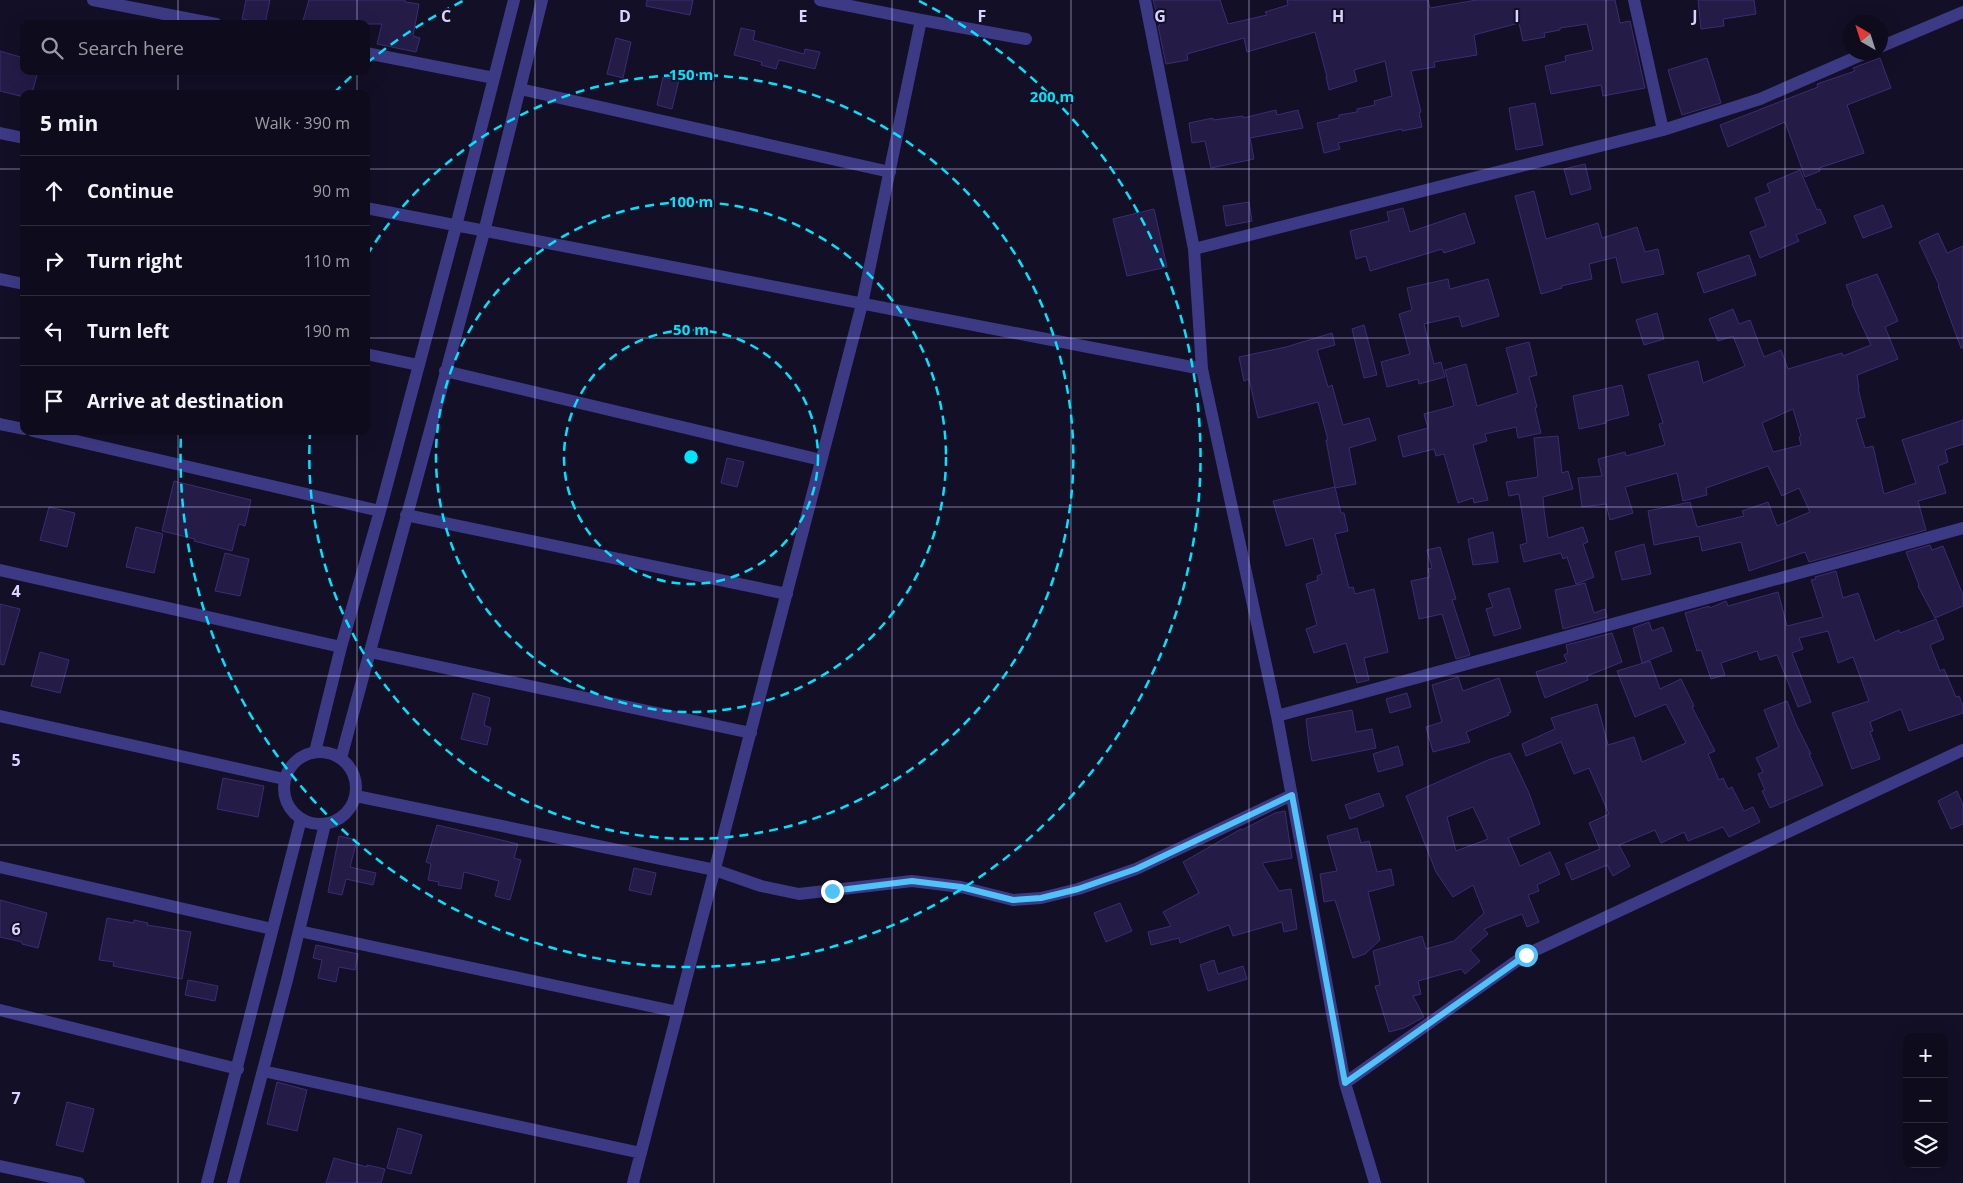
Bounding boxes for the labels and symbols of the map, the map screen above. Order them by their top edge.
text: C [441,5,451,27]
text: D [619,5,631,27]
text: E [799,5,808,27]
text: F [978,5,986,27]
text: G [1154,5,1166,27]
text: H [1332,5,1344,27]
text: I [1514,5,1520,27]
text: J [1690,5,1698,27]
north arrow [1843,15,1888,60]
text: 150 m [669,64,713,84]
text: 200 m [1030,86,1074,106]
text: 100 m [669,191,713,211]
text: 50 m [673,319,709,339]
centre of rings [682,448,700,466]
text: 4 [11,580,21,602]
text: 5 [11,749,21,771]
route end [821,880,844,903]
text: 6 [11,918,21,940]
route start [1515,944,1538,967]
text: 7 [11,1087,21,1109]

